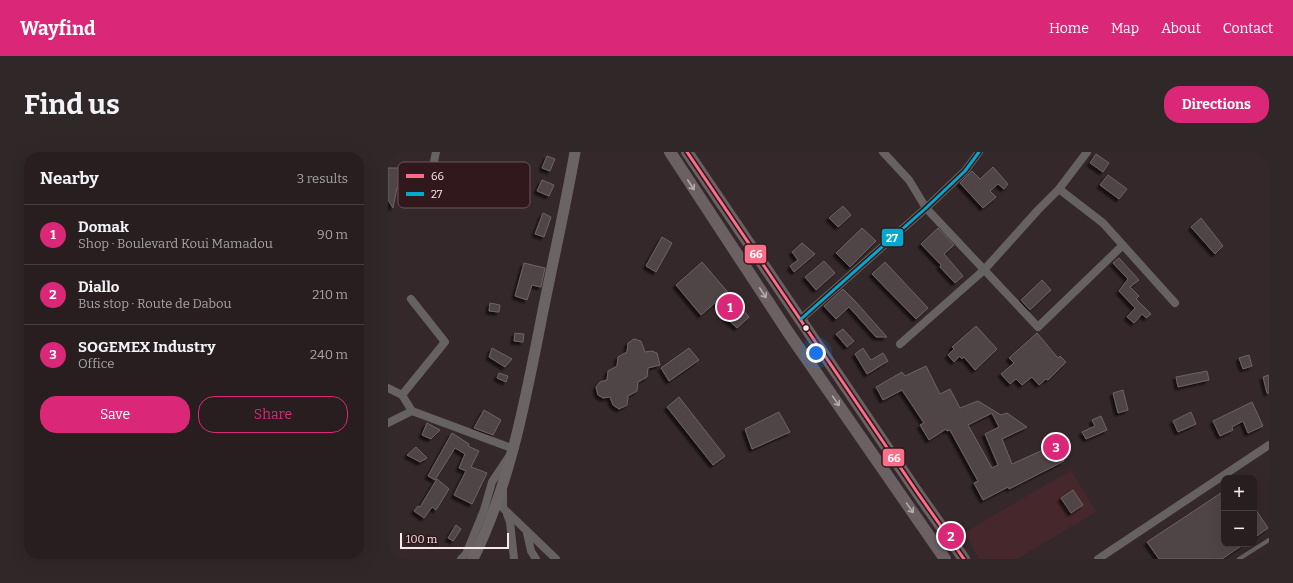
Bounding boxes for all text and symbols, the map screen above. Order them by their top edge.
text: Wayfind [20,17,96,40]
text: Home [1049,20,1089,37]
text: Map [1111,20,1139,37]
text: About [1161,20,1201,37]
text: Contact [1223,20,1273,37]
button: Directions [1164,86,1269,123]
text: Find us [24,88,120,121]
legend [398,162,530,208]
text: Nearby [40,168,99,189]
text: 66 [431,170,444,183]
text: 3 results [297,171,348,186]
one-way arrow [687,179,695,190]
text: 27 [431,188,443,201]
text: Domak [78,218,129,236]
text: 1 [50,227,56,242]
text: 90 m [317,227,348,242]
line badge: 27 [881,228,904,247]
text: 27 [886,232,898,245]
text: Shop · Boulevard Koui Mamadou [78,236,273,251]
line badge: 66 [744,244,767,264]
text: 66 [749,248,763,261]
text: Diallo [78,278,120,296]
text: 2 [49,287,57,302]
text: 210 m [312,287,348,302]
one-way arrow [759,287,767,299]
pin: 1 [717,292,743,322]
text: Bus stop · Route de Dabou [78,296,232,311]
unlabelled marker [801,323,811,333]
text: SOGEMEX Industry [78,338,216,356]
your location [806,343,826,363]
text: 3 [49,347,57,362]
text: 240 m [310,347,348,362]
text: Office [78,356,114,371]
one-way arrow [832,395,840,406]
button: Save [40,396,190,433]
button: Share [198,396,348,433]
pin: 3 [1043,432,1069,462]
line badge: 66 [882,448,905,467]
text: 66 [887,452,901,465]
map controls [1221,475,1257,547]
button: + [1221,475,1257,511]
one-way arrow [906,502,914,513]
button: − [1221,511,1257,547]
pin: 2 [938,521,964,551]
scale bar [400,531,509,550]
text: 100 m [406,533,437,546]

